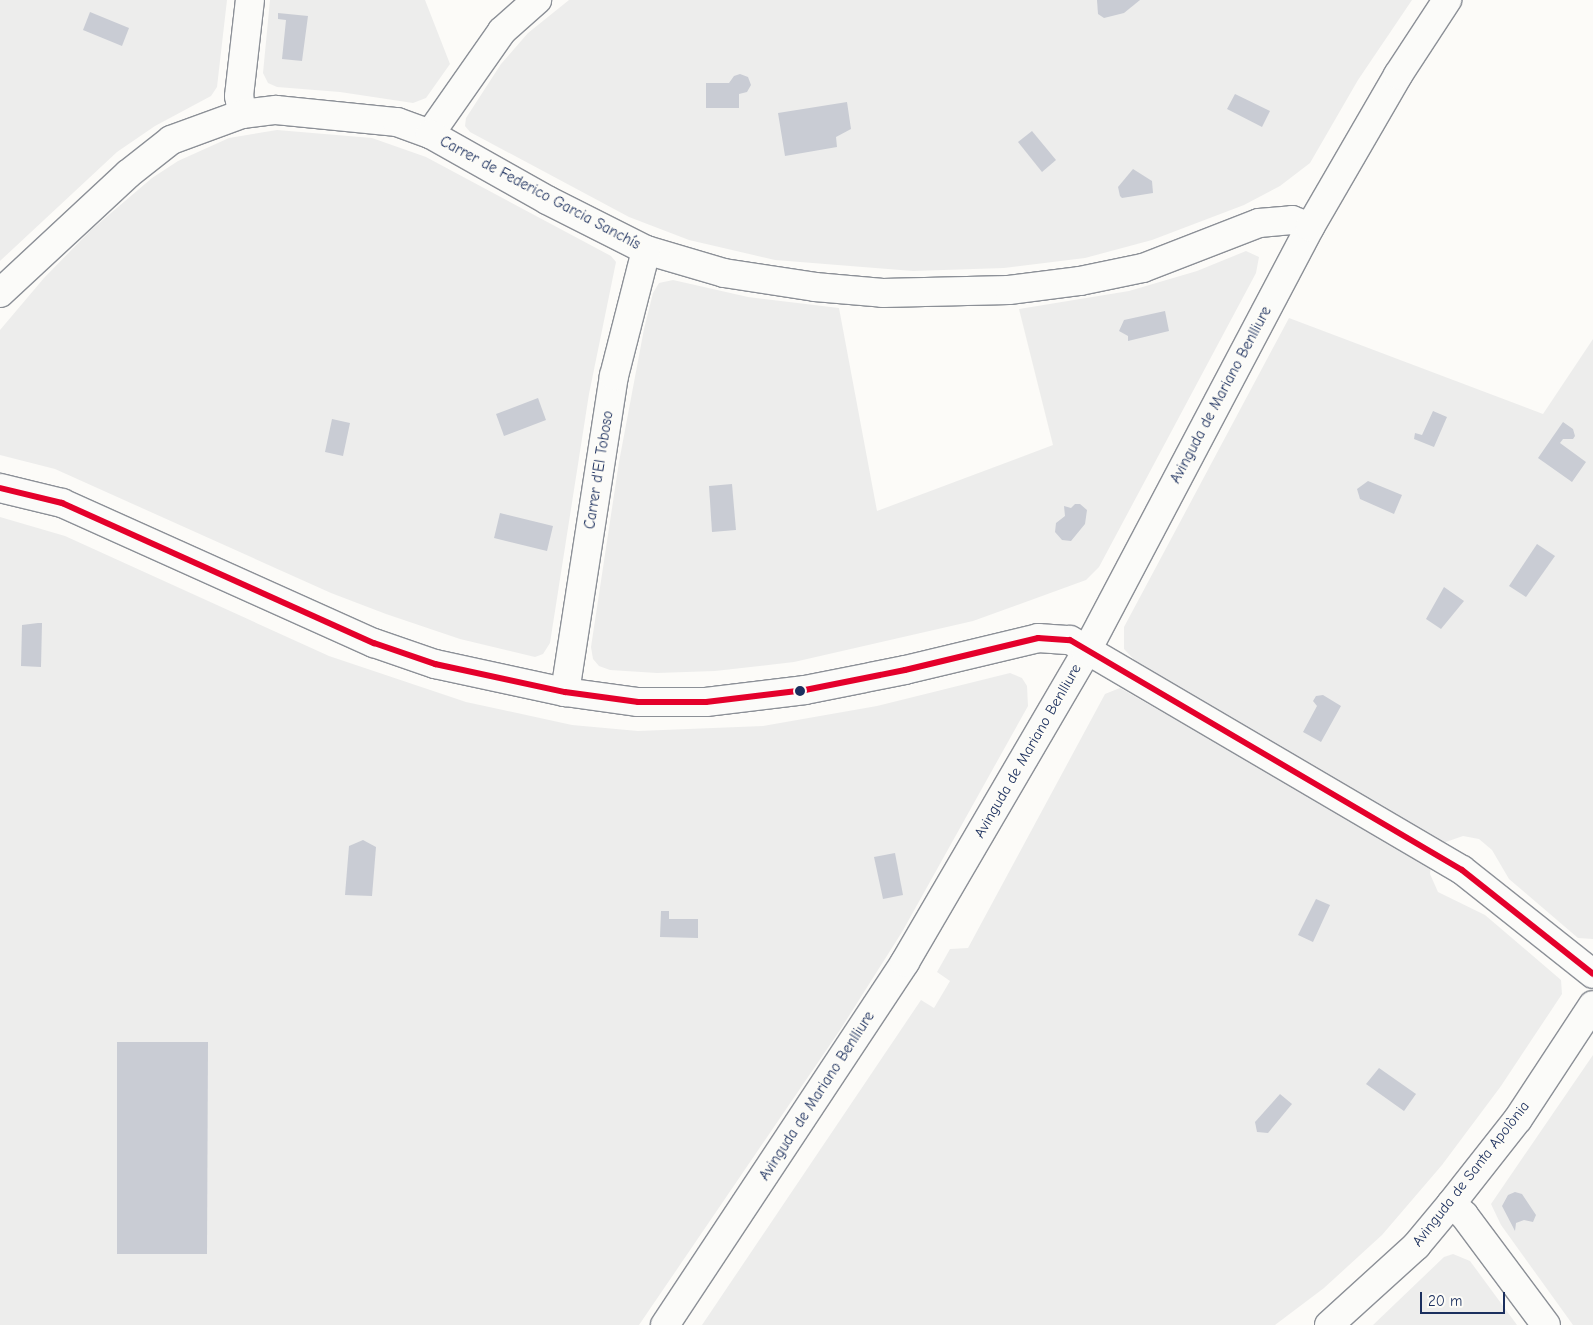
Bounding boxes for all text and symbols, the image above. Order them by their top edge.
street label: Carrer de Federico Garcia Sanchís [437,132,643,254]
street label: Avinguda de Mariano Benlliure [1167,303,1275,487]
street label: Carrer d'El Toboso [581,410,617,530]
street label: Avinguda de Mariano Benlliure [971,661,1085,841]
unlabelled marker [795,686,805,696]
street label: Avinguda de Mariano Benlliure [756,1008,878,1184]
street label: Avinguda de Santa Apolònia [1409,1098,1533,1250]
scale bar [1423,1282,1508,1314]
text: 20 m [1428,1292,1462,1310]

